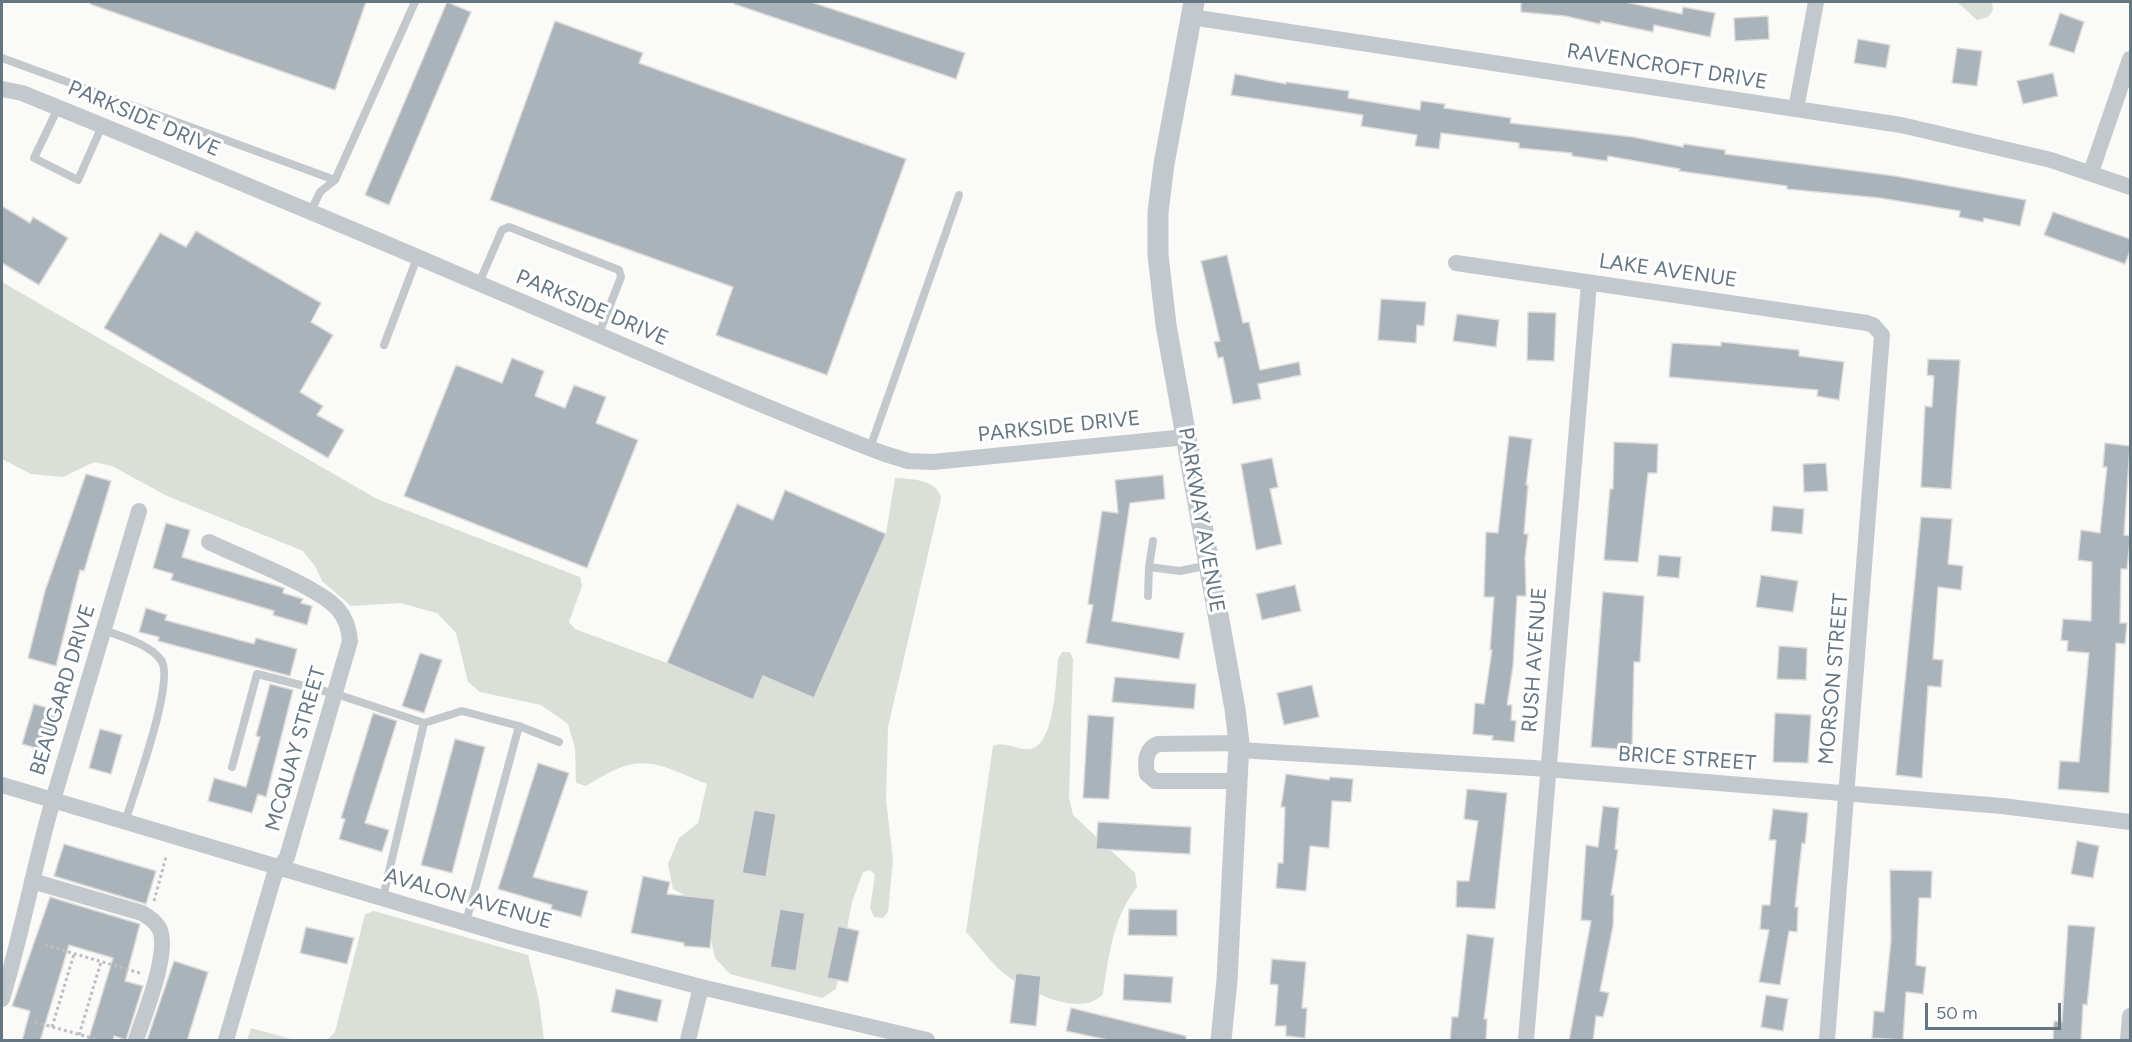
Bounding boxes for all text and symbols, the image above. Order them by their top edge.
street label: RAVENCROFT DRIVE [1565,39,1769,95]
street label: PARKSIDE DRIVE [64,76,224,162]
street label: LAKE AVENUE [1597,249,1739,293]
street label: PARKSIDE DRIVE [512,265,672,351]
street label: PARKSIDE DRIVE [977,406,1141,448]
street label: PARKWAY AVENUE [1172,425,1230,615]
street label: RUSH AVENUE [1517,586,1553,734]
street label: MORSON STREET [1814,592,1854,766]
street label: BEAUGARD DRIVE [25,601,101,779]
street label: MCQUAY STREET [260,664,332,834]
street label: BRICE STREET [1617,742,1757,776]
street label: AVALON AVENUE [381,863,555,935]
scale bar [1928,991,2064,1029]
text: 50 m [1936,1002,1978,1024]

